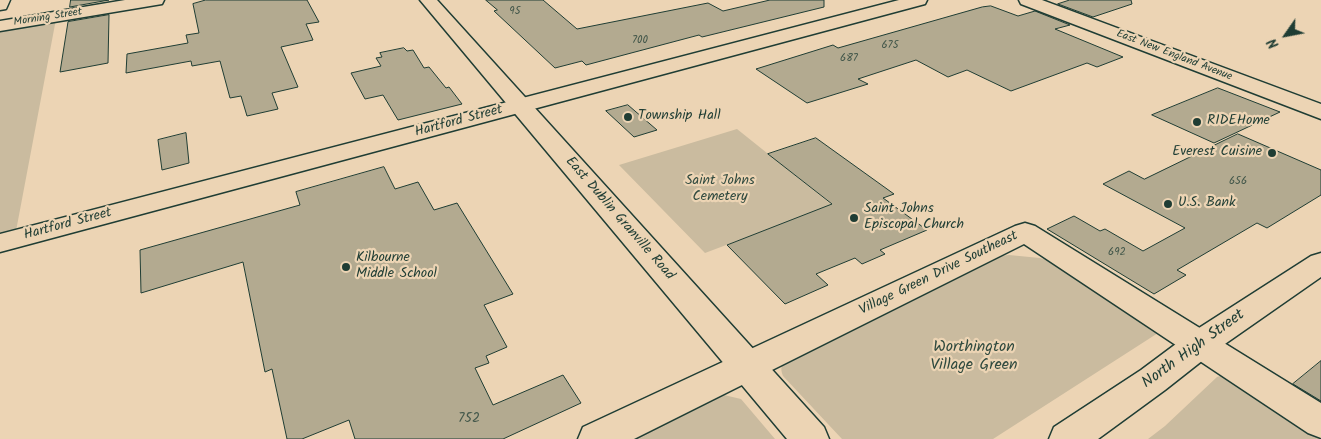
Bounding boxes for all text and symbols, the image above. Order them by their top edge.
house number: 95 [509,5,521,19]
street label: Morning Street [13,6,83,30]
north arrow [1261,10,1311,60]
street label: East New England Avenue [1114,28,1234,84]
text: N [1262,33,1285,53]
house number: 700 [632,34,648,48]
house number: 675 [881,39,899,53]
house number: 687 [840,52,858,66]
street label: Hartford Street [413,102,505,142]
place label: Township Hall [638,109,721,125]
marker: Township Hall [622,111,634,123]
place label: RIDEHome [1207,114,1270,130]
marker: RIDEHome [1191,116,1203,128]
place label: Everest Cuisine [1172,145,1262,161]
marker: Everest Cuisine [1266,147,1278,159]
street label: East Dublin Granville Road [561,154,677,284]
park label: Saint Johns Cemetery [685,174,755,206]
house number: 656 [1229,175,1247,189]
place label: U.S. Bank [1178,196,1236,212]
marker: U.S. Bank [1162,198,1174,210]
place label: Saint Johns Episcopal Church [864,202,964,234]
street label: Hartford Street [22,205,114,245]
marker: Saint Johns Episcopal Church [848,212,860,224]
street label: Village Green Drive Southeast [857,228,1021,320]
house number: 692 [1108,246,1126,260]
place label: Kilbourne Middle School [356,251,437,284]
marker: Kilbourne Middle School [340,261,352,273]
street label: North High Street [1139,306,1249,394]
park label: Worthington Village Green [931,338,1017,376]
house number: 752 [458,412,480,428]

